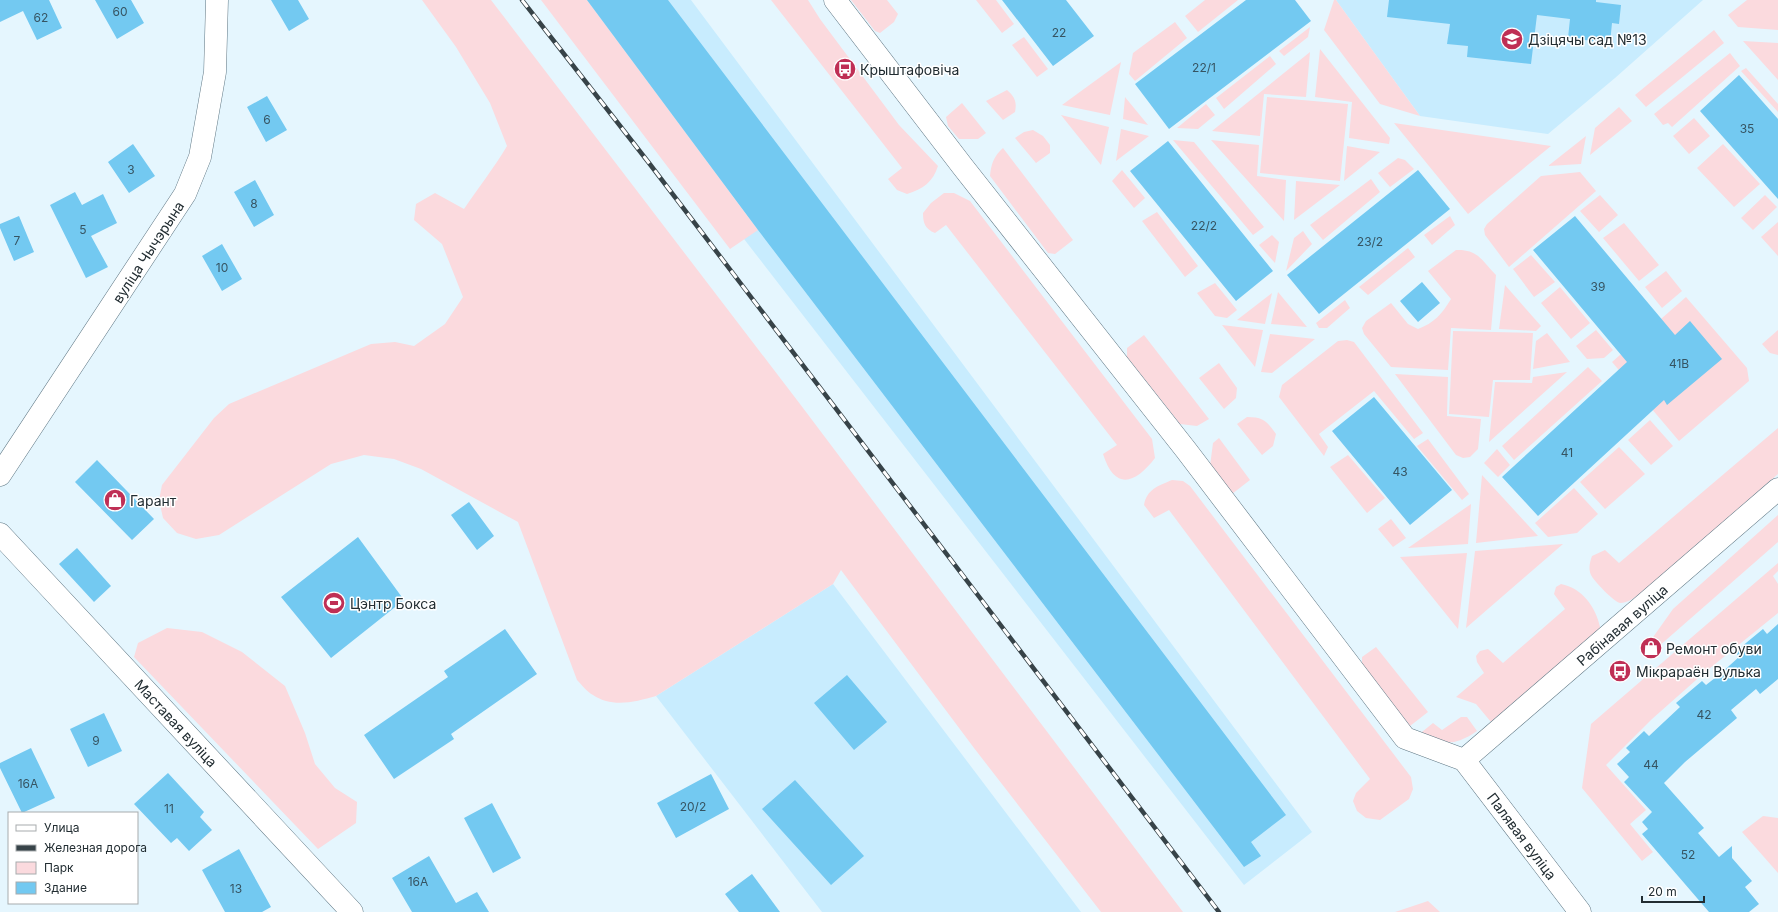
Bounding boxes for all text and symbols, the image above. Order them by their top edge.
house number: 60 [112,4,128,19]
house number: 62 [34,10,48,25]
house number: 22 [1052,25,1066,40]
school or university icon: Дзіцячы сад №13 [1499,26,1525,52]
place label: Дзіцячы сад №13 [1528,31,1647,48]
bus stop icon: Крыштафовіча [832,56,858,82]
house number: 22/1 [1192,60,1216,75]
place label: Крыштафовіча [860,61,959,78]
house number: 6 [263,112,271,127]
house number: 35 [1740,121,1754,136]
house number: 3 [127,162,135,177]
house number: 8 [250,196,258,211]
street label: вуліца Чычэрына [109,198,187,306]
house number: 22/2 [1191,218,1217,233]
house number: 5 [79,222,87,237]
house number: 7 [14,233,21,248]
house number: 23/2 [1357,234,1383,249]
house number: 10 [216,260,228,275]
house number: 39 [1591,279,1605,294]
house number: 41В [1669,356,1689,371]
house number: 41 [1561,445,1573,460]
house number: 43 [1392,464,1408,479]
shop icon: Гарант [102,487,128,513]
place label: Гарант [130,492,177,509]
street label: Рабінавая вуліца [1573,581,1671,669]
sports icon: Цэнтр Бокса [321,590,347,616]
place label: Цэнтр Бокса [350,595,436,612]
shop icon: Ремонт обуви [1638,635,1664,661]
place label: Ремонт обуви [1666,640,1762,657]
bus stop icon: Мікрараён Вулька [1607,658,1633,684]
place label: Мікрараён Вулька [1636,663,1761,680]
street label: Маставая вуліца [131,676,221,770]
house number: 42 [1696,707,1712,722]
house number: 9 [92,733,100,748]
house number: 44 [1643,757,1659,772]
house number: 16А [18,776,38,791]
street label: Палявая вуліца [1484,789,1560,883]
house number: 20/2 [680,799,706,814]
house number: 11 [164,801,174,816]
legend [8,812,138,904]
text: Улица [44,820,79,835]
text: Железная дорога [44,840,147,855]
house number: 52 [1681,847,1695,862]
text: Парк [44,860,74,875]
house number: 16А [408,874,428,889]
scale bar [1642,878,1704,904]
text: Здание [44,880,87,895]
house number: 13 [230,881,242,896]
text: 20 m [1648,884,1677,899]

